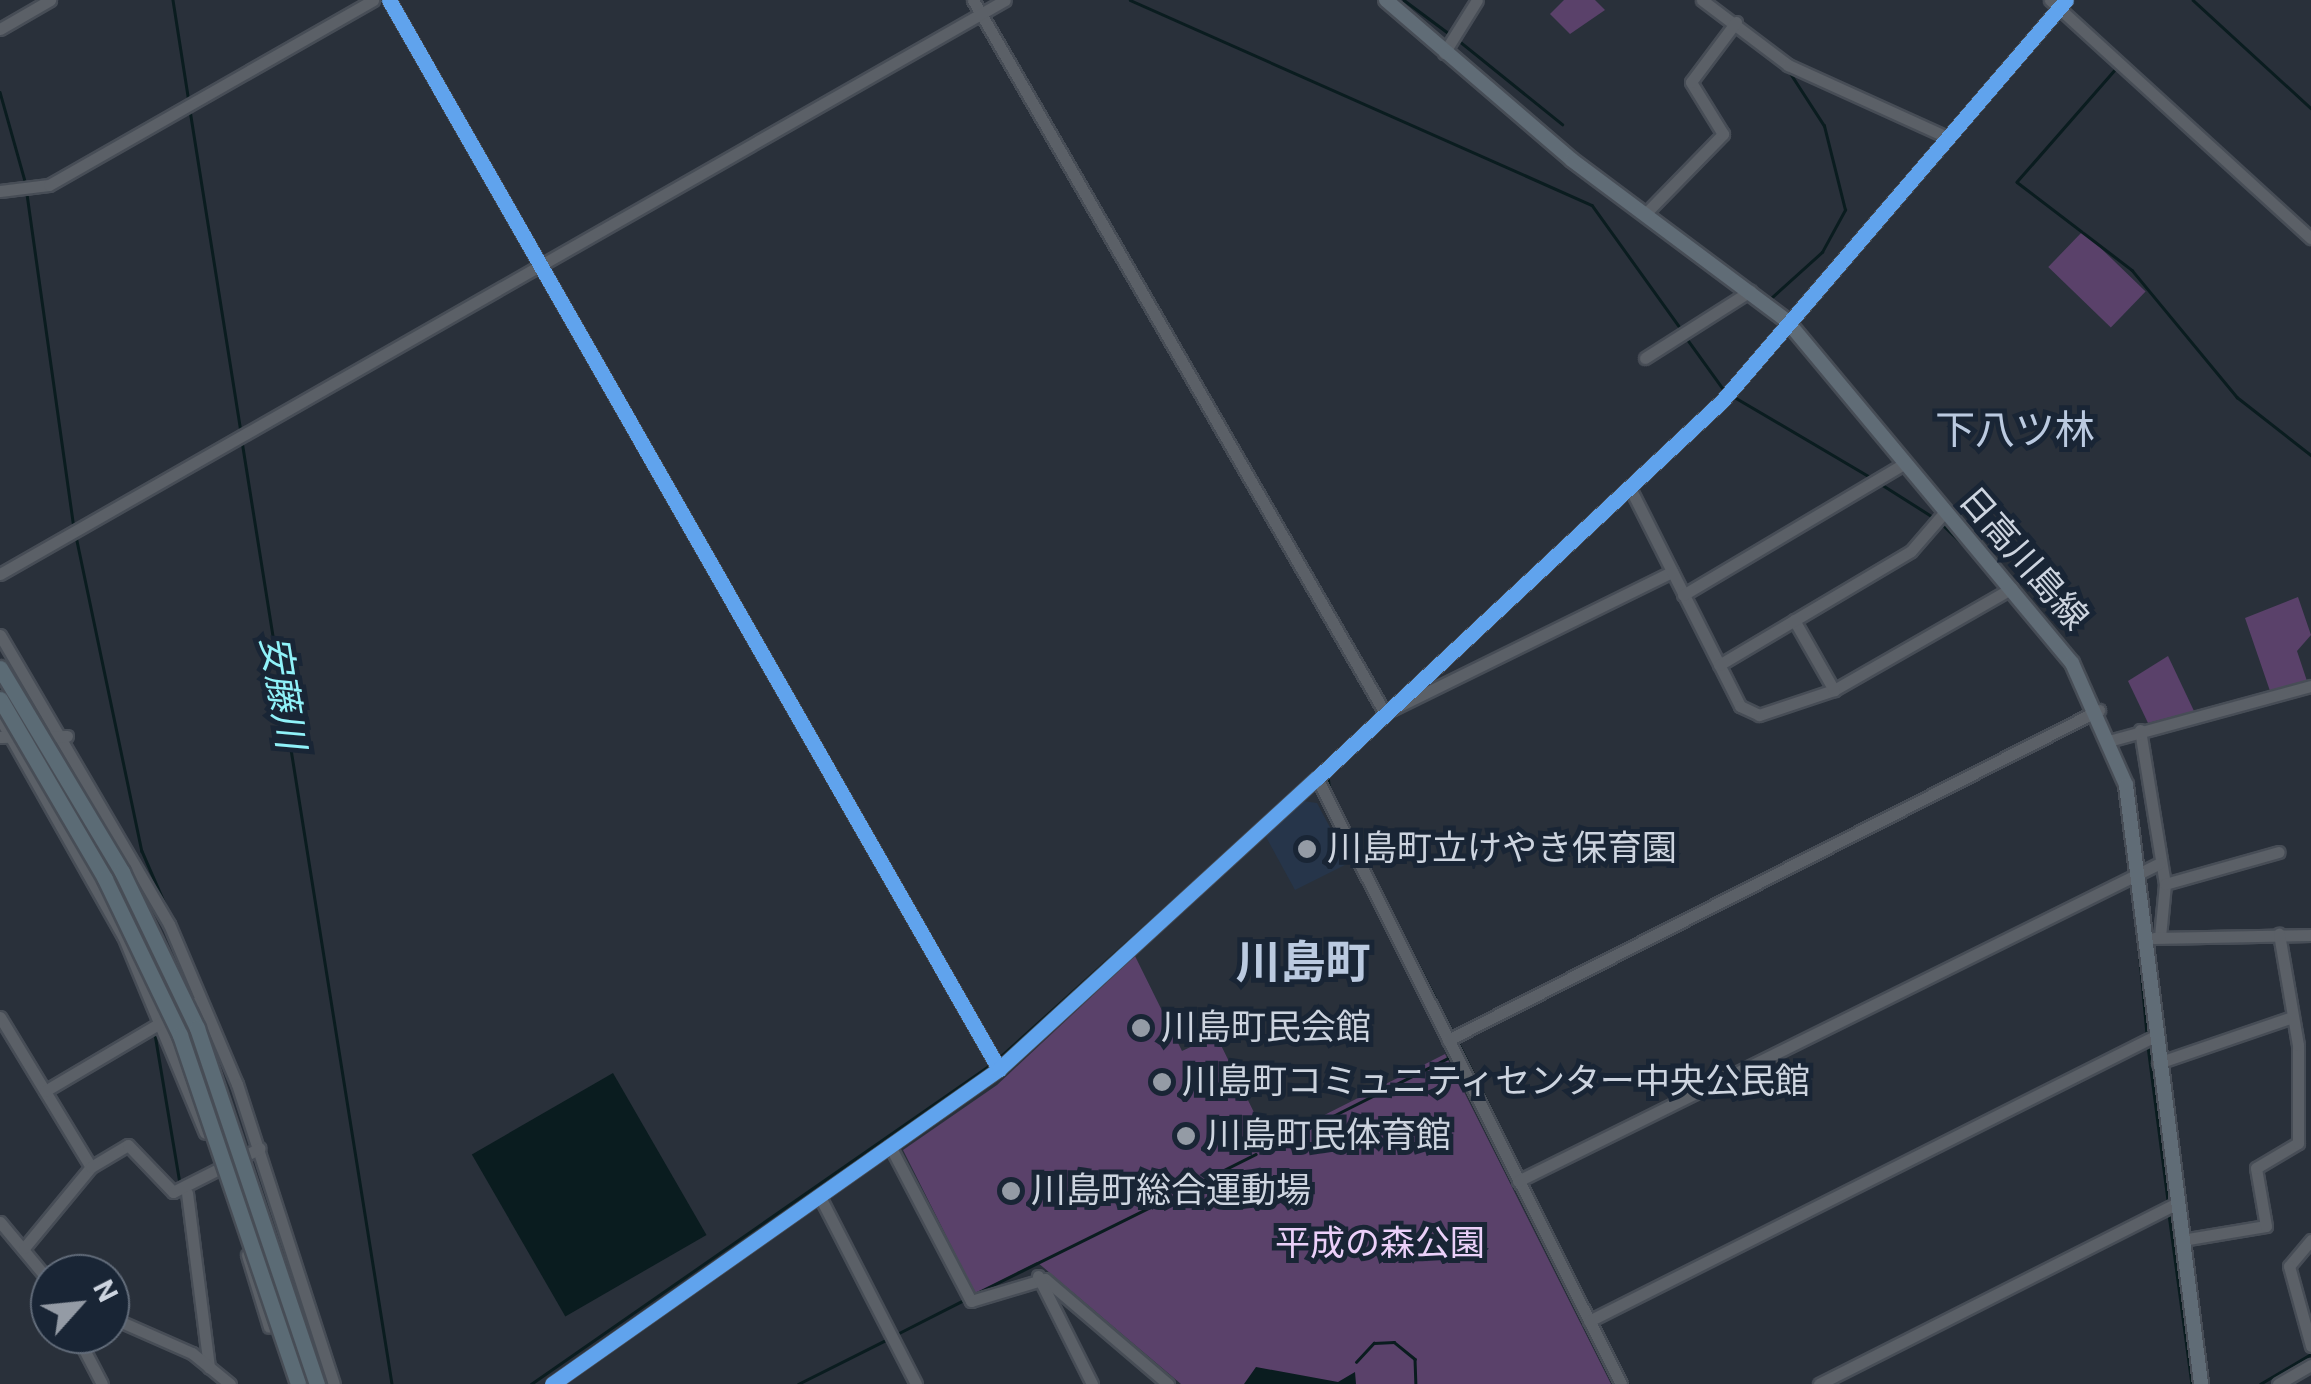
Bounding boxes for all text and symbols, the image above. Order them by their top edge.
district label: 下八ツ林 [1935,407,2095,455]
street label: 日高川島線 [1950,479,2096,639]
water label: 安藤川 [251,632,313,752]
place label: 川島町立けやき保育園 [1327,828,1677,870]
marker: 川島町立けやき保育園 [1296,838,1318,860]
district label: 川島町 [1236,936,1370,990]
place label: 川島町民会館 [1161,1007,1371,1049]
marker: 川島町民会館 [1130,1017,1152,1039]
place label: 川島町コミュニティセンター中央公民館 [1182,1061,1812,1103]
marker: 川島町コミュニティセンター中央公民館 [1151,1071,1173,1093]
place label: 川島町民体育館 [1206,1115,1451,1157]
marker: 川島町民体育館 [1175,1125,1197,1147]
place label: 川島町総合運動場 [1031,1170,1311,1212]
marker: 川島町総合運動場 [1000,1180,1022,1202]
park label: 平成の森公園 [1275,1223,1485,1265]
north arrow [30,1254,130,1354]
text: N [86,1275,125,1307]

